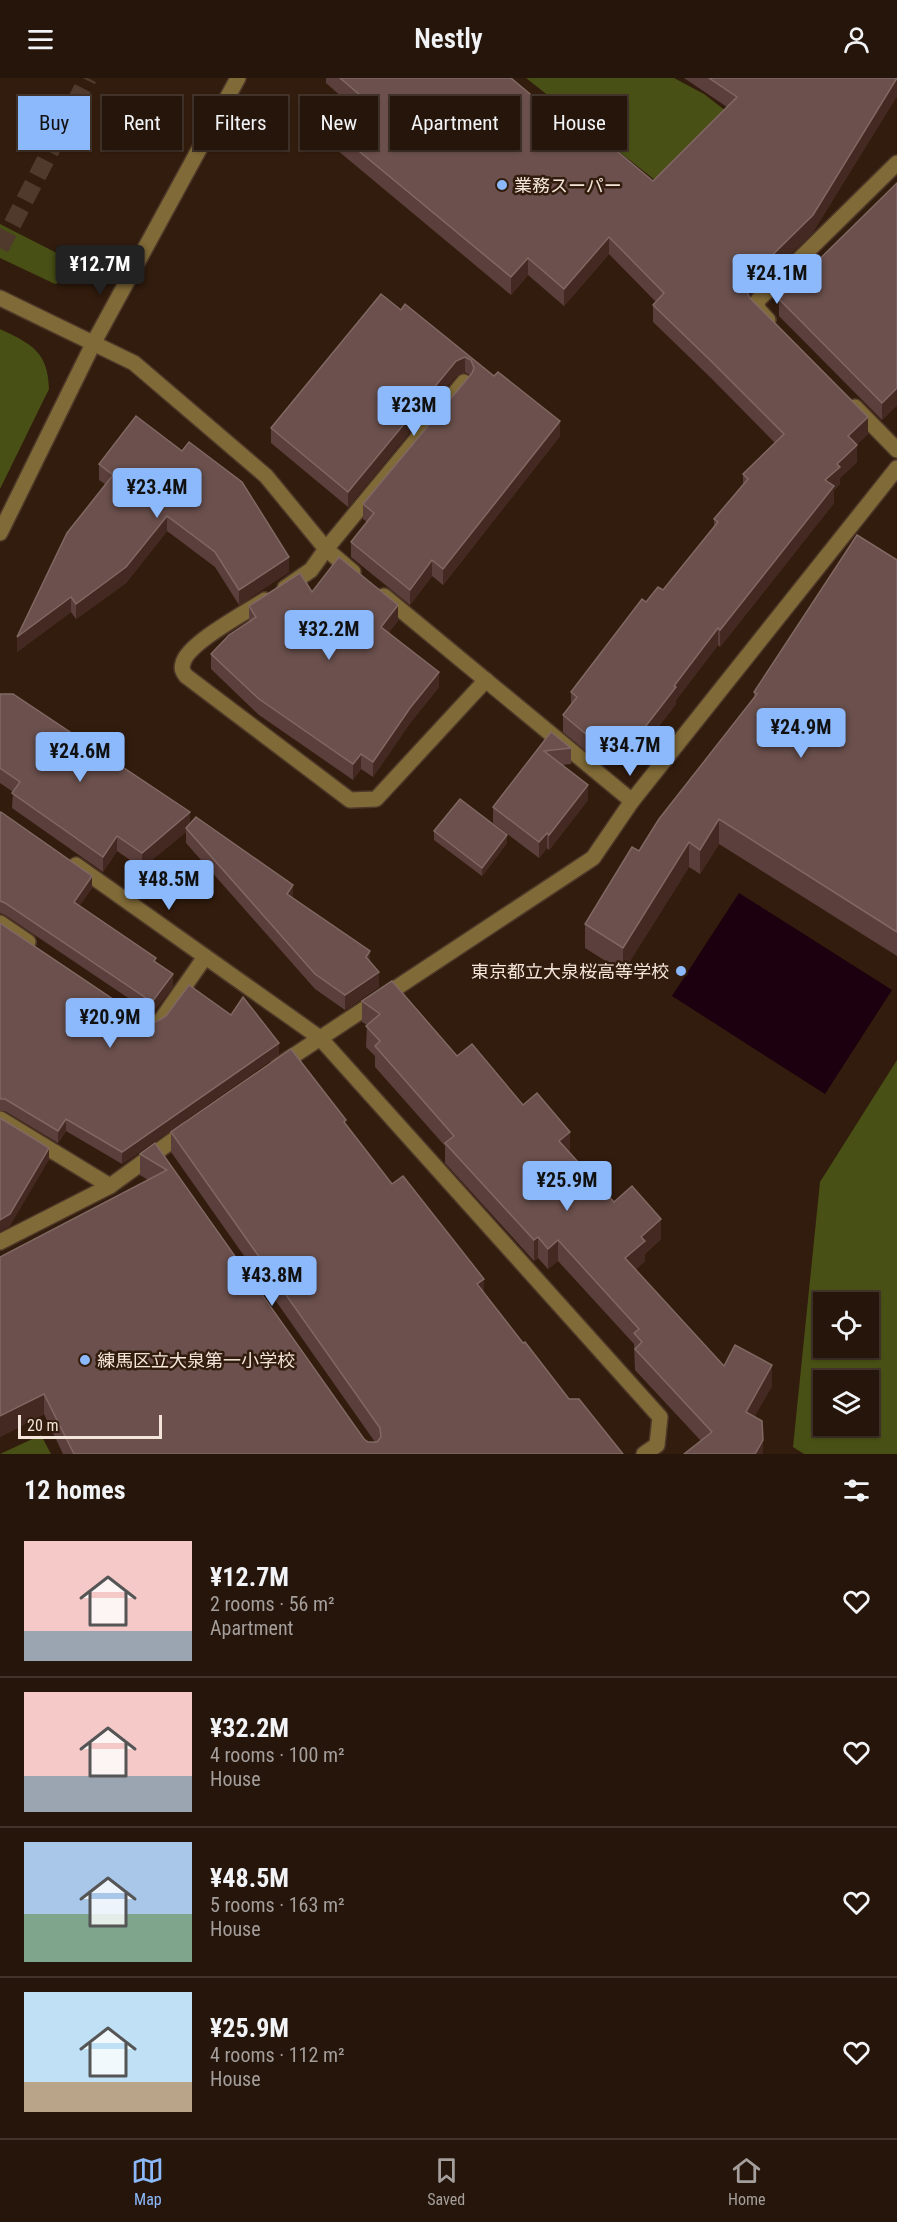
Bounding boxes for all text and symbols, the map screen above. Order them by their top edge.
icon: menu [24,23,57,56]
text: Nestly [414,23,483,55]
icon: person [840,23,873,56]
chip: Buy [18,96,90,150]
chip: Rent [102,96,182,150]
chip: Filters [194,96,288,150]
chip: New [300,96,378,150]
chip: Apartment [390,96,520,150]
chip: House [532,96,627,150]
place label: 業務スーパー [514,175,622,196]
marker: 業務スーパー [495,178,509,192]
pin: ¥12.7M [51,245,149,296]
text: ¥12.7M [70,252,130,276]
pin: ¥24.1M [728,254,826,305]
text: ¥24.1M [747,261,807,285]
pin: ¥23M [378,386,450,437]
text: ¥23M [392,393,436,417]
pin: ¥23.4M [108,468,206,519]
text: ¥23.4M [127,475,187,499]
pin: ¥32.2M [280,610,378,661]
text: ¥32.2M [299,617,359,641]
pin: ¥24.9M [752,708,850,759]
text: ¥24.9M [771,715,831,739]
pin: ¥34.7M [581,726,679,777]
pin: ¥24.6M [31,732,129,783]
text: ¥34.7M [600,733,660,757]
text: ¥24.6M [50,739,110,763]
pin: ¥48.5M [120,860,218,911]
text: ¥48.5M [139,867,199,891]
place label: 東京都立大泉桜高等学校 [471,961,669,982]
marker: 東京都立大泉桜高等学校 [674,964,688,978]
pin: ¥20.9M [61,998,159,1049]
text: ¥20.9M [80,1005,140,1029]
pin: ¥25.9M [518,1161,616,1212]
text: ¥25.9M [537,1168,597,1192]
pin: ¥43.8M [223,1256,321,1307]
text: ¥43.8M [242,1263,302,1287]
map controls [813,1292,879,1436]
button: locate [813,1292,879,1358]
place label: 練馬区立大泉第一小学校 [97,1350,295,1371]
marker: 練馬区立大泉第一小学校 [78,1353,92,1367]
button: layers [813,1370,879,1436]
scale bar [18,1412,162,1440]
text: 20 m [27,1416,59,1435]
icon: filters [840,1474,873,1507]
text: 12 homes [24,1475,126,1505]
text: ¥12.7M [210,1562,289,1592]
icon: home [72,1565,144,1637]
icon: heart [840,1585,873,1618]
text: 2 rooms · 56 m² [210,1592,335,1616]
text: Apartment [210,1616,294,1640]
text: ¥32.2M [210,1713,289,1743]
icon: home [72,1716,144,1788]
icon: heart [840,1736,873,1769]
text: 4 rooms · 100 m² [210,1743,345,1767]
text: House [210,1767,261,1791]
text: ¥48.5M [210,1863,289,1893]
icon: home [72,1866,144,1938]
icon: heart [840,1886,873,1919]
text: 5 rooms · 163 m² [210,1893,345,1917]
text: House [210,1917,261,1941]
text: ¥25.9M [210,2013,289,2043]
icon: home [72,2016,144,2088]
icon: heart [840,2036,873,2069]
text: 4 rooms · 112 m² [210,2043,345,2067]
text: House [210,2067,261,2091]
tab: Map [131,2154,164,2209]
tab: Saved [427,2154,465,2209]
tab: Home [728,2154,766,2209]

